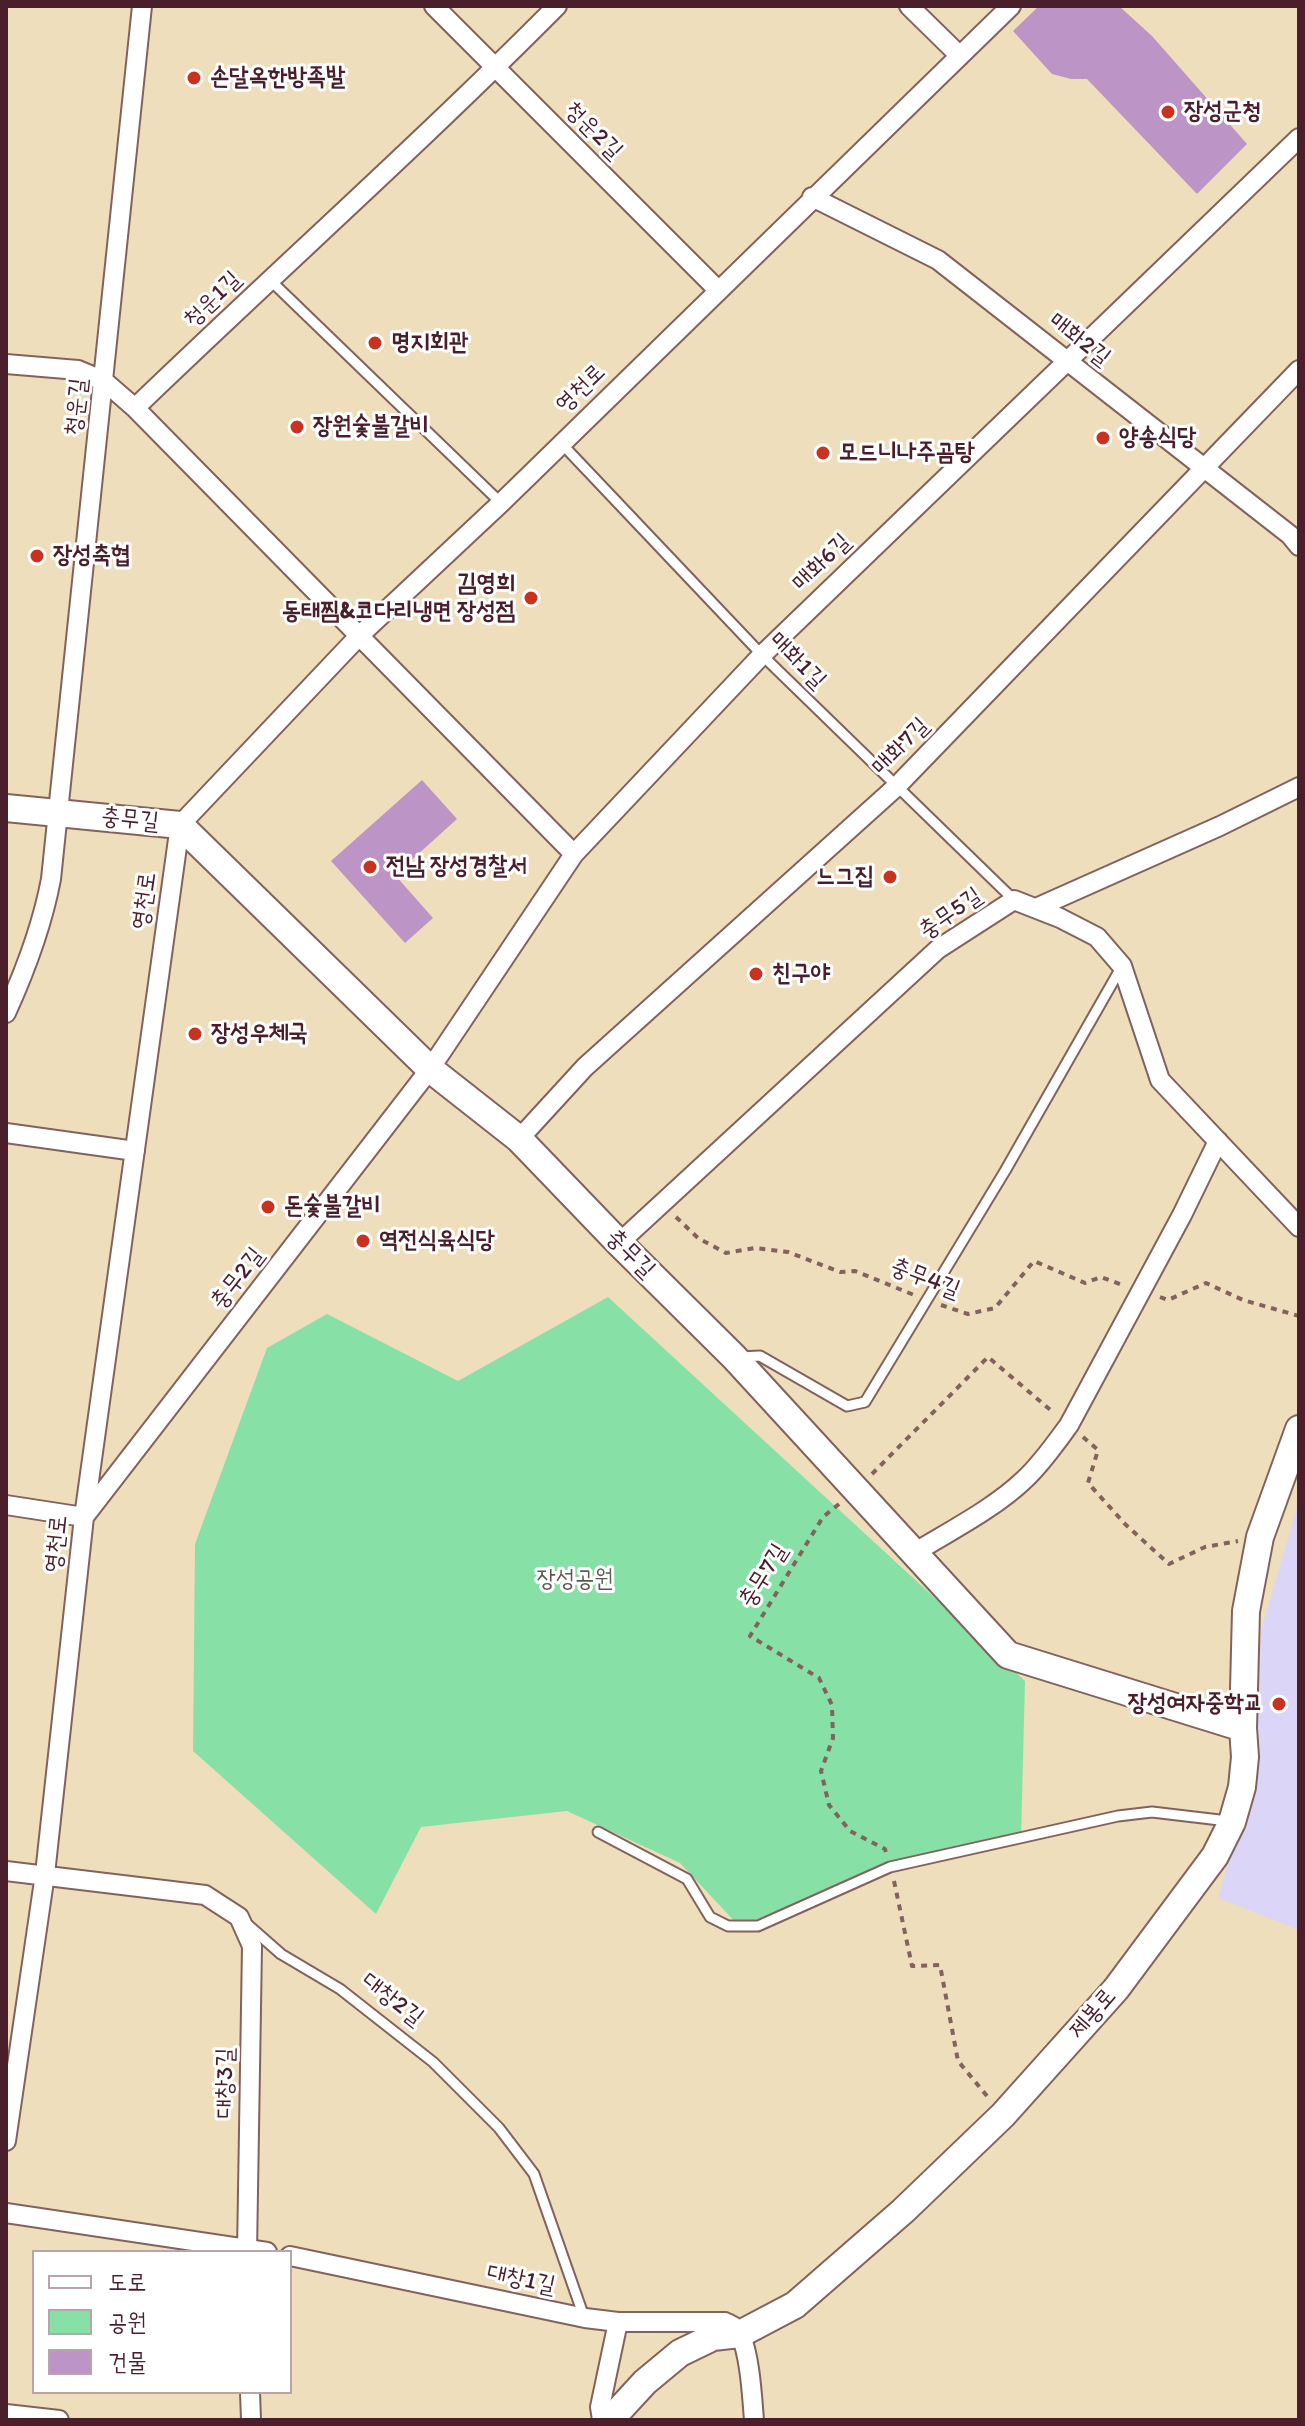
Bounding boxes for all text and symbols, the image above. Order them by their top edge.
place label: 손달옥한방족발 [210,64,345,92]
marker: 손달옥한방족발 [185,69,203,87]
street label: 청운2길 [558,96,628,166]
place label: 장성군청 [1184,98,1261,126]
marker: 장성군청 [1159,103,1177,121]
street label: 청운1길 [178,266,248,334]
street label: 매화2길 [1042,307,1116,373]
place label: 명지회관 [391,329,468,357]
marker: 명지회관 [366,334,384,352]
street label: 영천로 [550,359,612,419]
street label: 청운길 [60,377,94,437]
place label: 장원숯불갈비 [313,413,429,441]
marker: 장원숯불갈비 [288,418,306,436]
place label: 양송식당 [1119,424,1196,452]
marker: 양송식당 [1094,429,1112,447]
place label: 모드니나주곰탕 [839,439,974,467]
marker: 모드니나주곰탕 [814,444,832,462]
street label: 매화6길 [787,528,857,598]
place label: 장성축협 [53,542,130,570]
marker: 장성축협 [28,547,46,565]
place label: 김영희 동태찜&코다리냉면 장성점 [282,570,515,626]
marker: 김영희 동태찜&코다리냉면 장성점 [522,589,540,607]
street label: 매화1길 [762,626,832,696]
street label: 매화7길 [866,712,936,782]
street label: 충무길 [100,803,160,837]
place label: 전남 장성경찰서 [386,853,527,881]
marker: 전남 장성경찰서 [361,858,379,876]
place label: 느그집 [816,863,874,891]
marker: 느그집 [881,868,899,886]
street label: 영천로 [127,870,163,932]
street label: 충무5길 [914,882,988,946]
place label: 친구야 [772,960,830,988]
marker: 친구야 [747,965,765,983]
place label: 장성우체국 [211,1020,308,1048]
marker: 장성우체국 [186,1025,204,1043]
place label: 돈숯불갈비 [284,1193,381,1221]
marker: 돈숯불갈비 [259,1198,277,1216]
street label: 충무길 [599,1223,661,1285]
place label: 역전식육식당 [379,1227,495,1255]
marker: 역전식육식당 [354,1232,372,1250]
street label: 충무2길 [205,1242,271,1316]
street label: 충무4길 [886,1253,964,1305]
street label: 영천로 [40,1514,74,1574]
street label: 충무7길 [733,1539,795,1613]
park label: 장성공원 [536,1566,614,1594]
place label: 장성여자중학교 [1128,1690,1263,1718]
marker: 장성여자중학교 [1270,1695,1288,1713]
street label: 대창2길 [355,1967,429,2033]
street label: 제봉로 [1063,1983,1123,2045]
street label: 대창3길 [211,2047,241,2119]
legend [32,2250,292,2394]
street label: 대창1길 [484,2259,558,2301]
text: 도로 [108,2267,147,2296]
text: 공원 [108,2307,147,2336]
text: 건물 [108,2347,147,2376]

